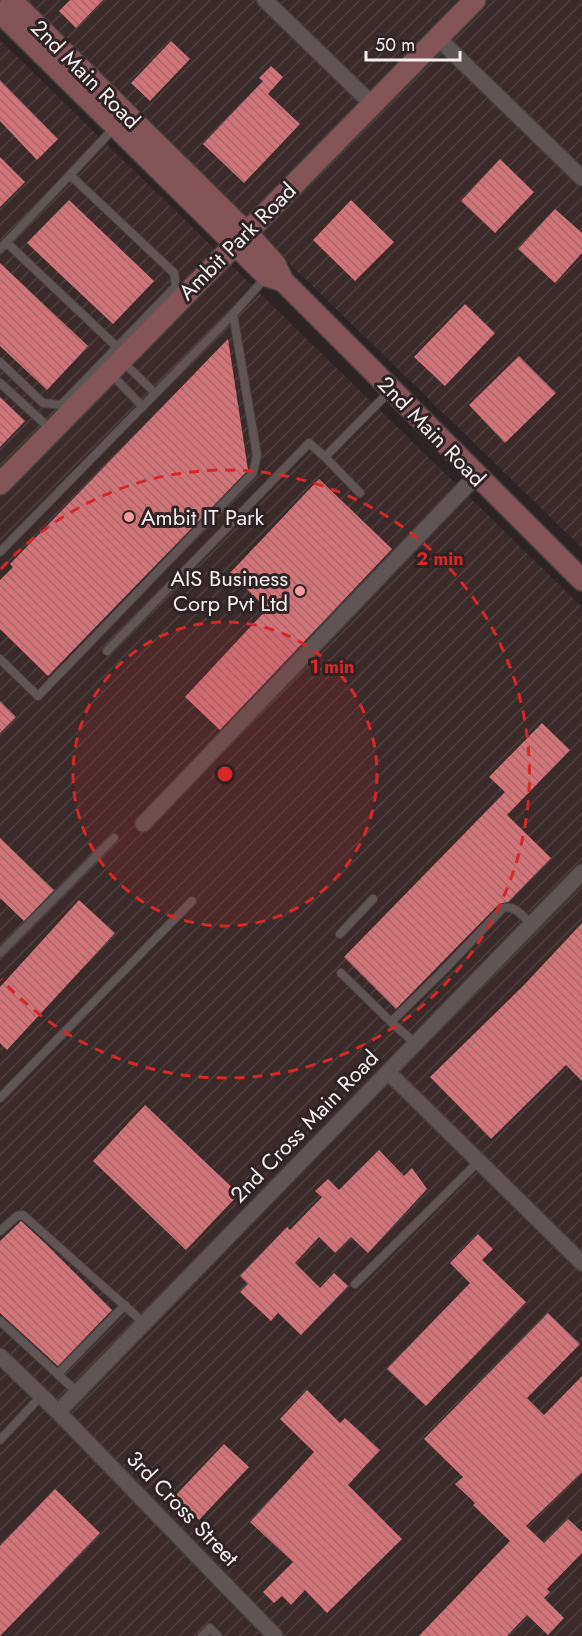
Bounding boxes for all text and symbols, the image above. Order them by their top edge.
street label: 2nd Main Road [24,12,148,136]
scale bar [366,24,460,62]
text: 50 m [375,32,415,58]
street label: Ambit Park Road [171,175,303,307]
street label: 2nd Main Road [371,368,493,494]
place label: Ambit IT Park [141,501,265,533]
marker: Ambit IT Park [122,510,136,524]
text: 2 min [416,546,464,572]
place label: AIS Business Corp Pvt Ltd [170,562,288,619]
marker: AIS Business Corp Pvt Ltd [293,584,307,598]
text: 1 min [310,654,354,680]
centre of rings [215,764,235,784]
street label: 2nd Cross Main Road [222,1042,386,1210]
street label: 3rd Cross Street [119,1443,247,1574]

